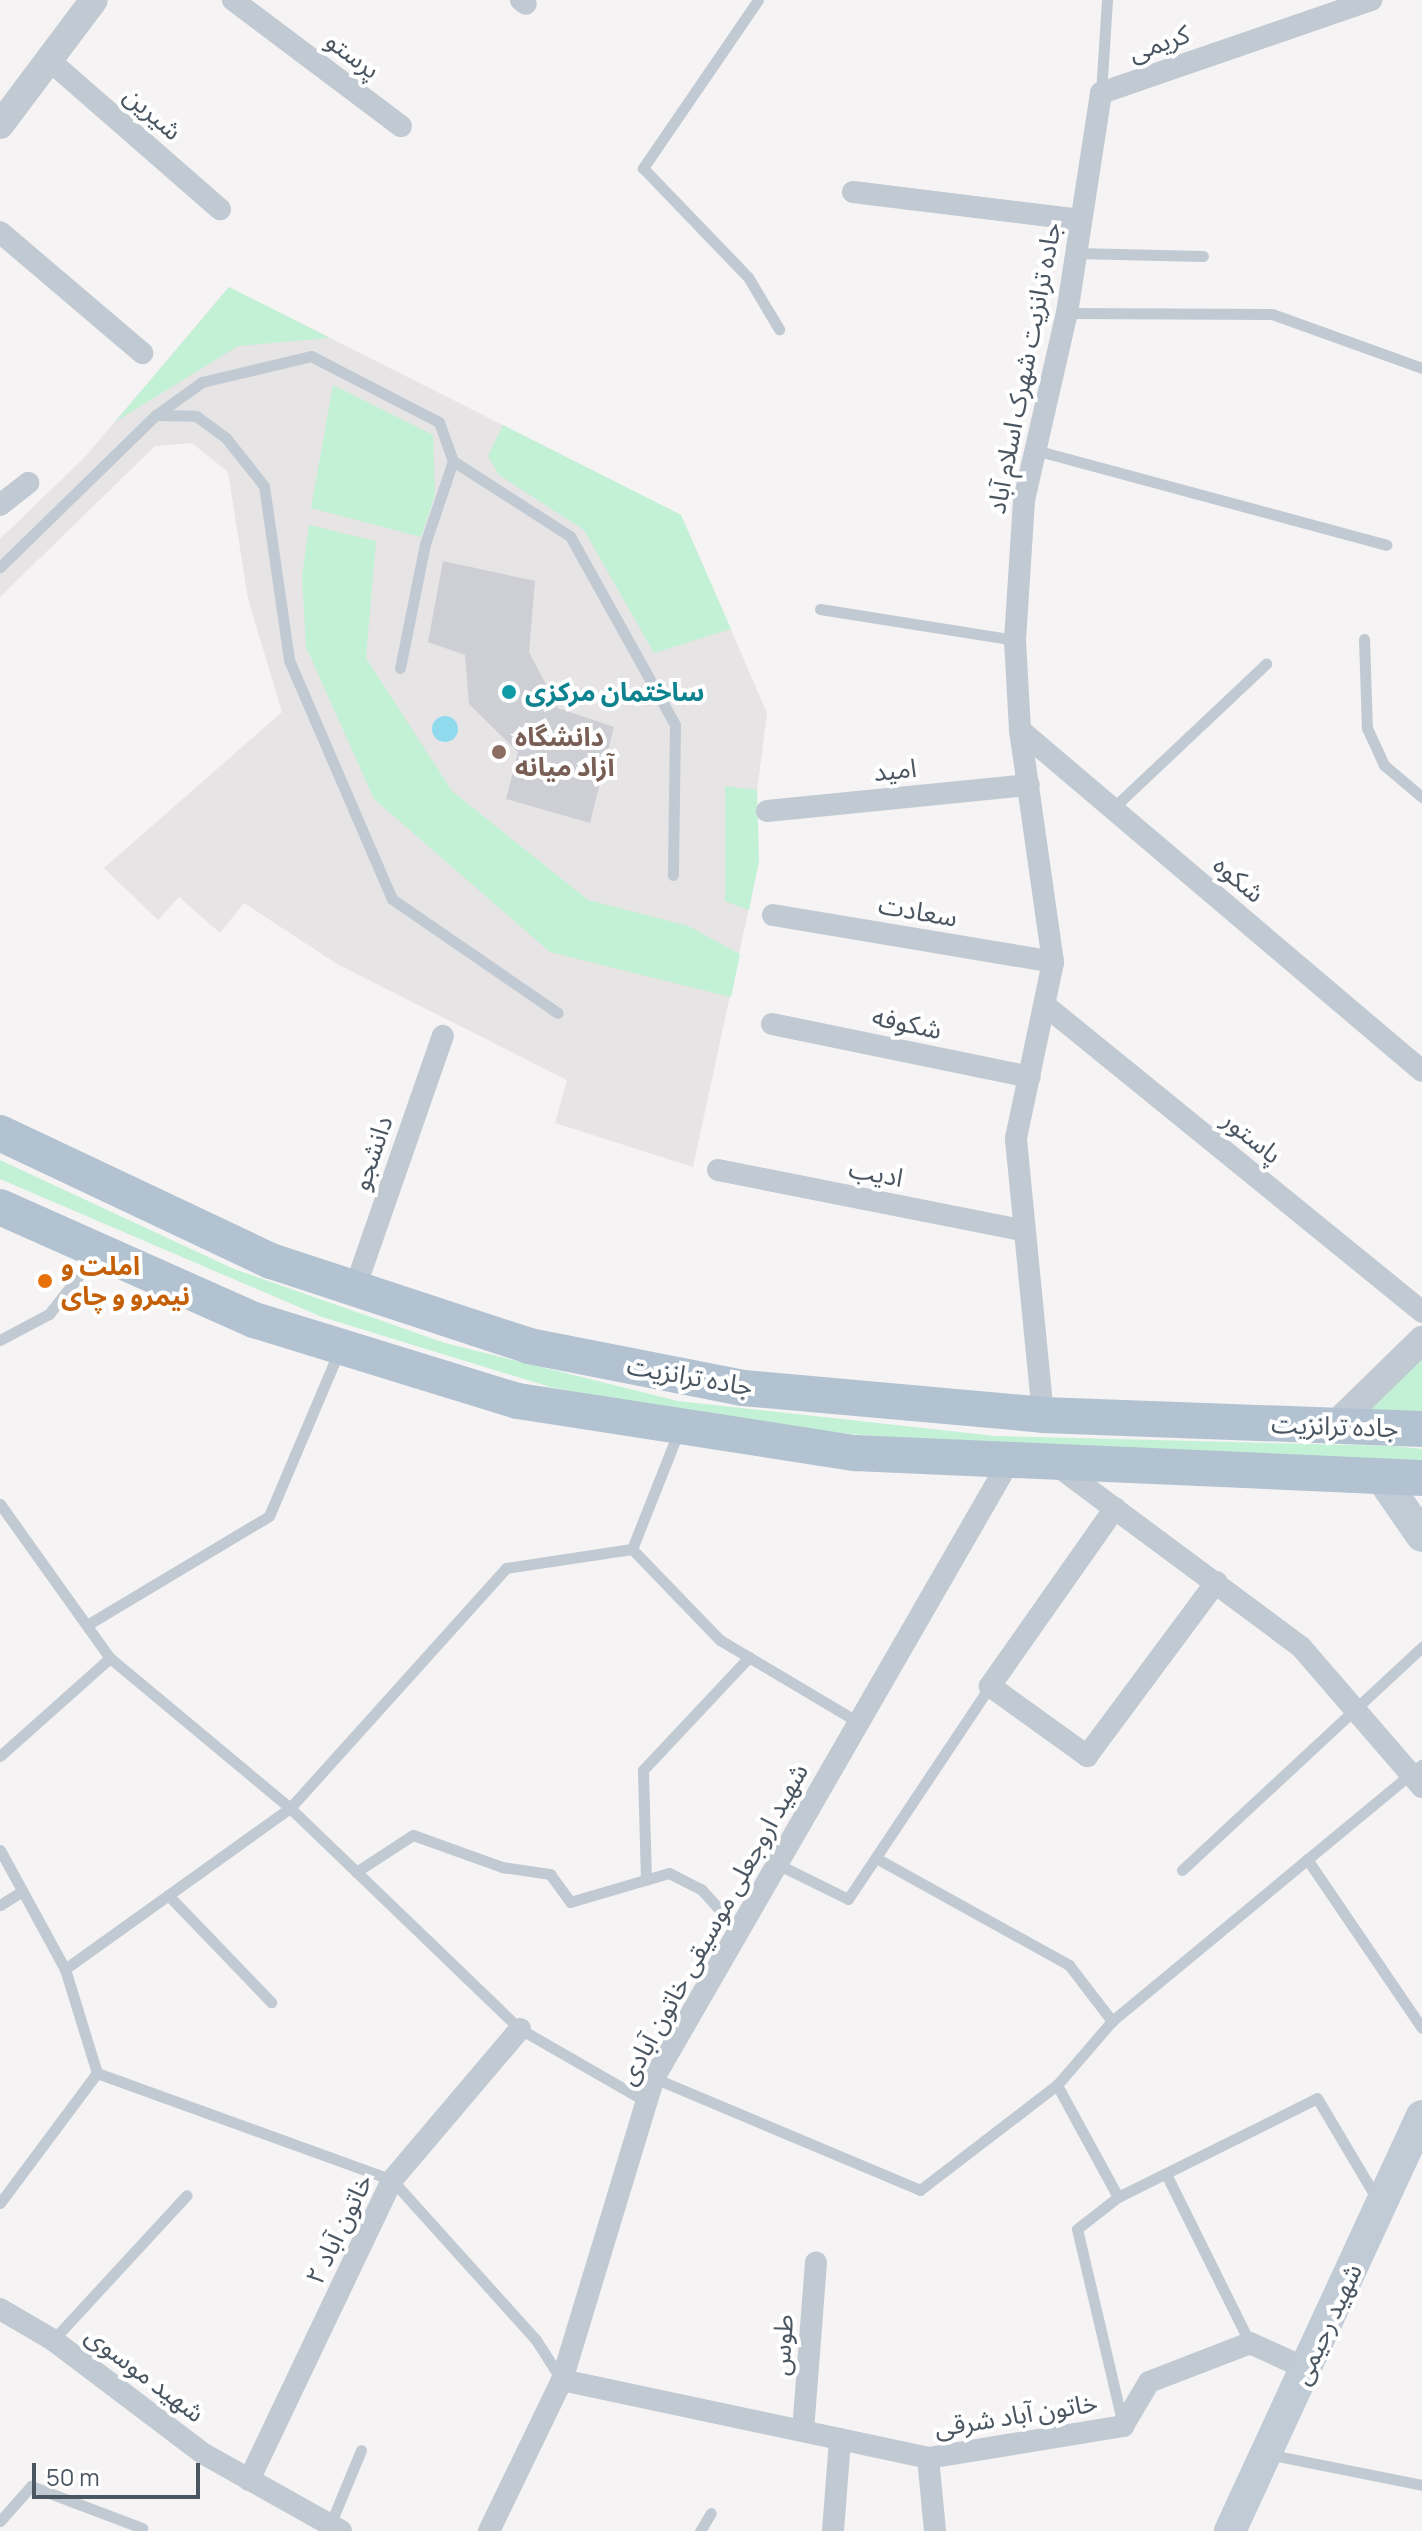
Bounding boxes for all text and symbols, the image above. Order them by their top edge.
street label: کریمی [1125,18,1193,68]
street label: پرستو [320,25,386,85]
street label: شیرین [118,79,188,147]
street label: جاده ترانزیت شهرک اسلام آباد [980,220,1068,516]
place label: ساختمان مرکزی [525,676,705,708]
marker: ساختمان مرکزی [500,683,518,701]
place label: دانشگاه آزاد میانه [515,721,615,782]
marker: دانشگاه آزاد میانه [490,743,508,761]
street label: امید [872,752,918,788]
street label: شکوه [1207,849,1271,909]
street label: سعادت [876,889,960,933]
street label: شکوفه [869,1000,945,1046]
street label: پاستور [1216,1104,1288,1170]
street label: دانشجو [345,1112,399,1194]
street label: ادیب [846,1152,906,1194]
place label: املت و نیمرو و چای [61,1250,190,1312]
marker: املت و نیمرو و چای [36,1272,54,1290]
street label: جاده ترانزیت [625,1350,755,1402]
street label: جاده ترانزیت [1271,1408,1399,1444]
street label: شهید اروجعلی موسیقی خاتون آبادی [611,1758,815,2090]
street label: خاتون آباد ۲ [299,2169,379,2289]
street label: شهید رحیمی [1285,2259,1369,2389]
street label: طوس [764,2313,800,2377]
street label: شهید موسوی [79,2319,211,2429]
street label: خاتون آباد شرقی [932,2387,1100,2443]
scale bar [36,2447,204,2497]
text: 50 m [46,2460,100,2493]

